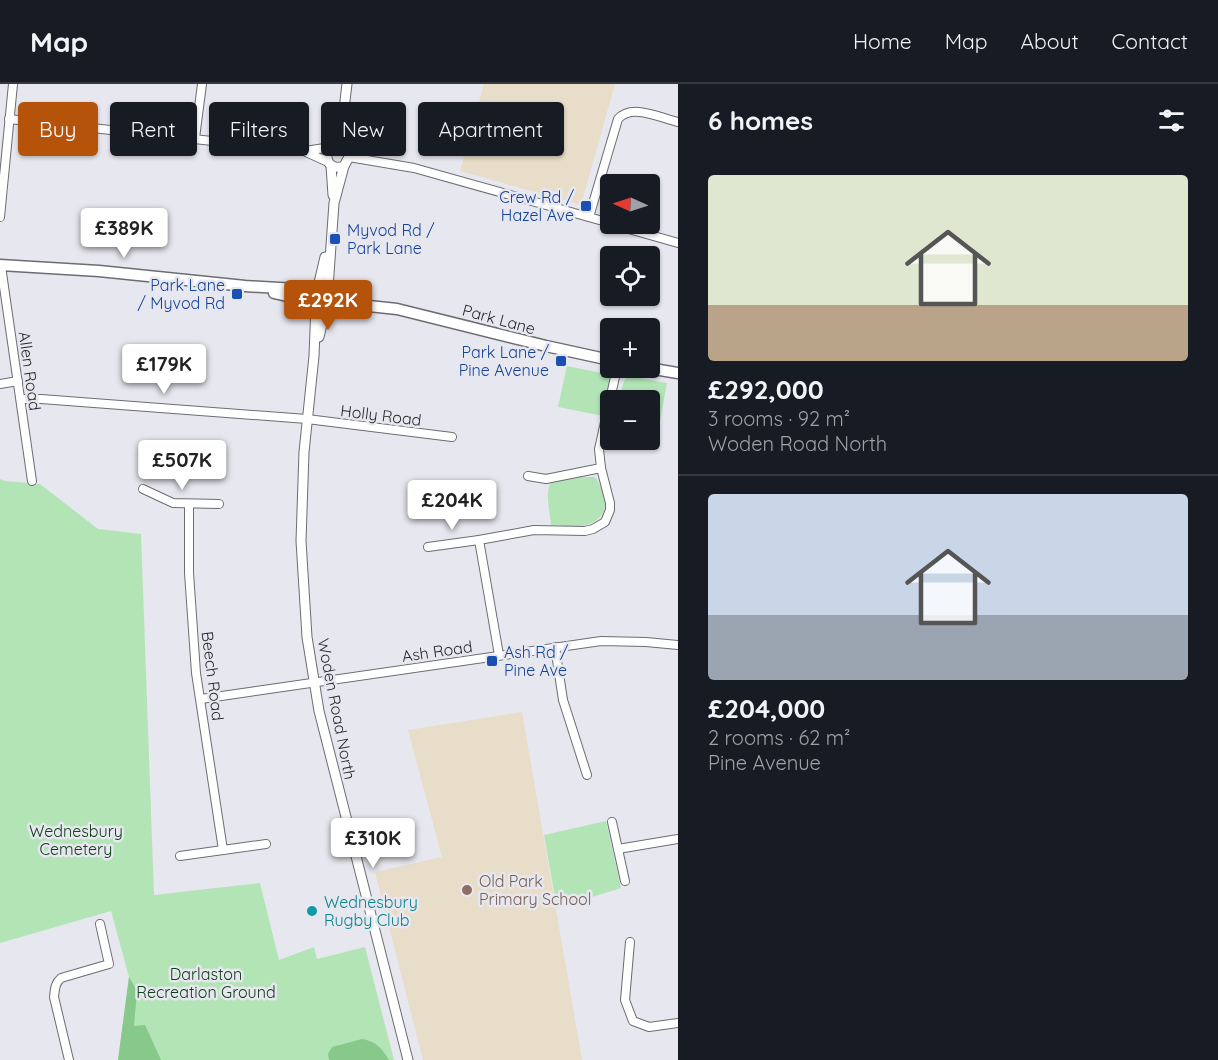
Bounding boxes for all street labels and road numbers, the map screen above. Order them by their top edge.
street label: Park Lane [460,300,538,338]
street label: Allen Road [15,330,45,412]
street label: Holly Road [339,400,423,430]
street label: Beech Road [198,630,228,722]
street label: Ash Road [400,636,474,666]
street label: Woden Road North [314,637,360,781]

